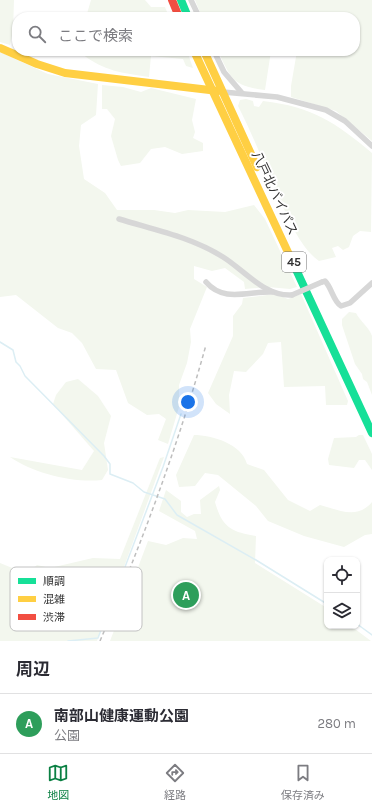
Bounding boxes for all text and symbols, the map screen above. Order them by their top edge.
search box [12,12,360,56]
icon: search [26,23,48,45]
text: ここで検索 [58,27,133,45]
street label: 八戸北バイパス [249,149,301,237]
road number: 45 [282,252,306,272]
your location [178,392,198,412]
map controls [324,557,360,629]
button: locate [324,557,360,593]
legend [10,567,142,631]
text: 順調 [43,575,65,588]
pin: A [173,580,199,610]
text: 混雑 [43,593,65,606]
button: layers [324,593,360,629]
text: 渋滞 [43,611,65,624]
text: 周辺 [16,659,50,679]
text: 南部山健康運動公園 [54,707,189,725]
text: A [25,716,33,731]
text: 280 m [318,716,356,731]
text: 公園 [54,728,80,743]
tab: 地図 [47,762,69,802]
tab: 経路 [164,762,186,802]
tab: 保存済み [281,762,325,802]

